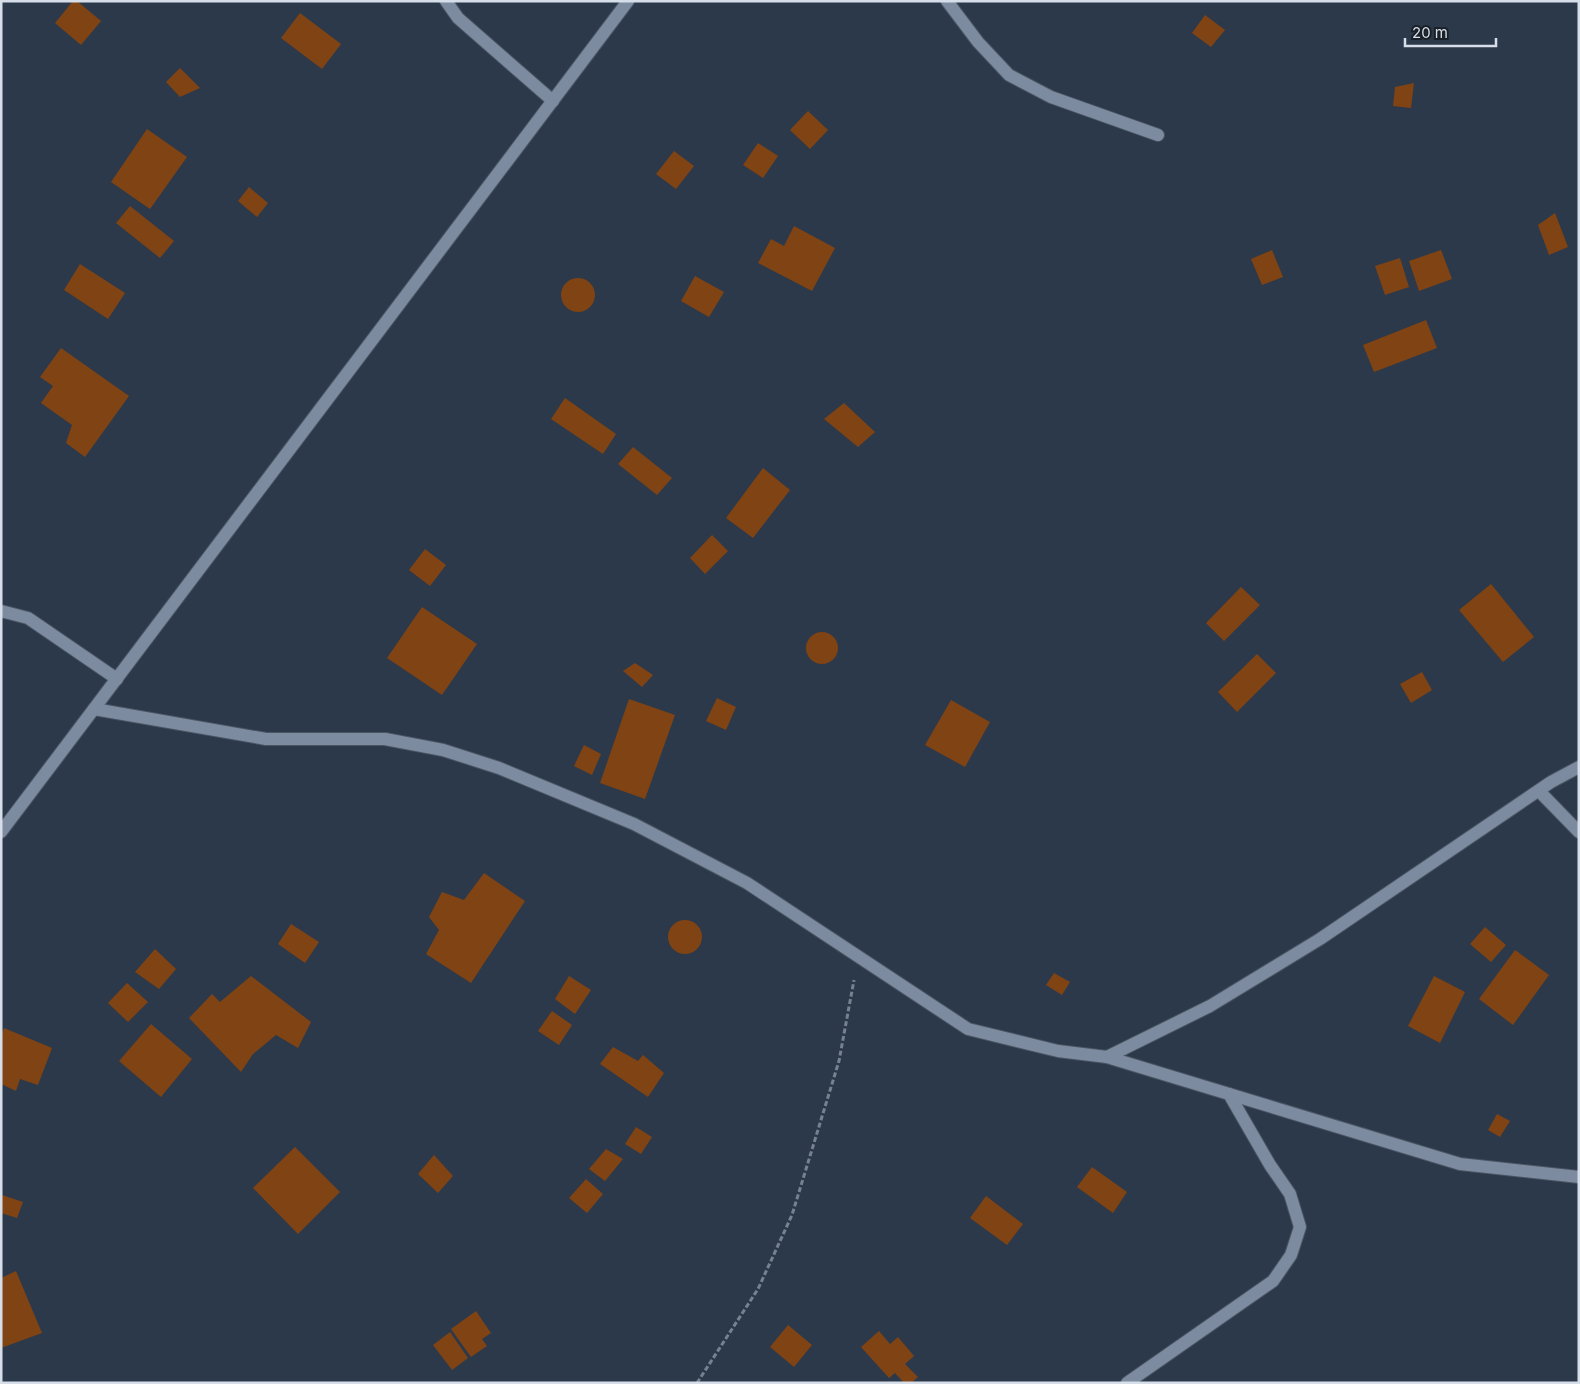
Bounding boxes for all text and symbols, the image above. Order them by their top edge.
scale bar [1405,15,1496,47]
text: 20 m [1412,23,1448,42]

